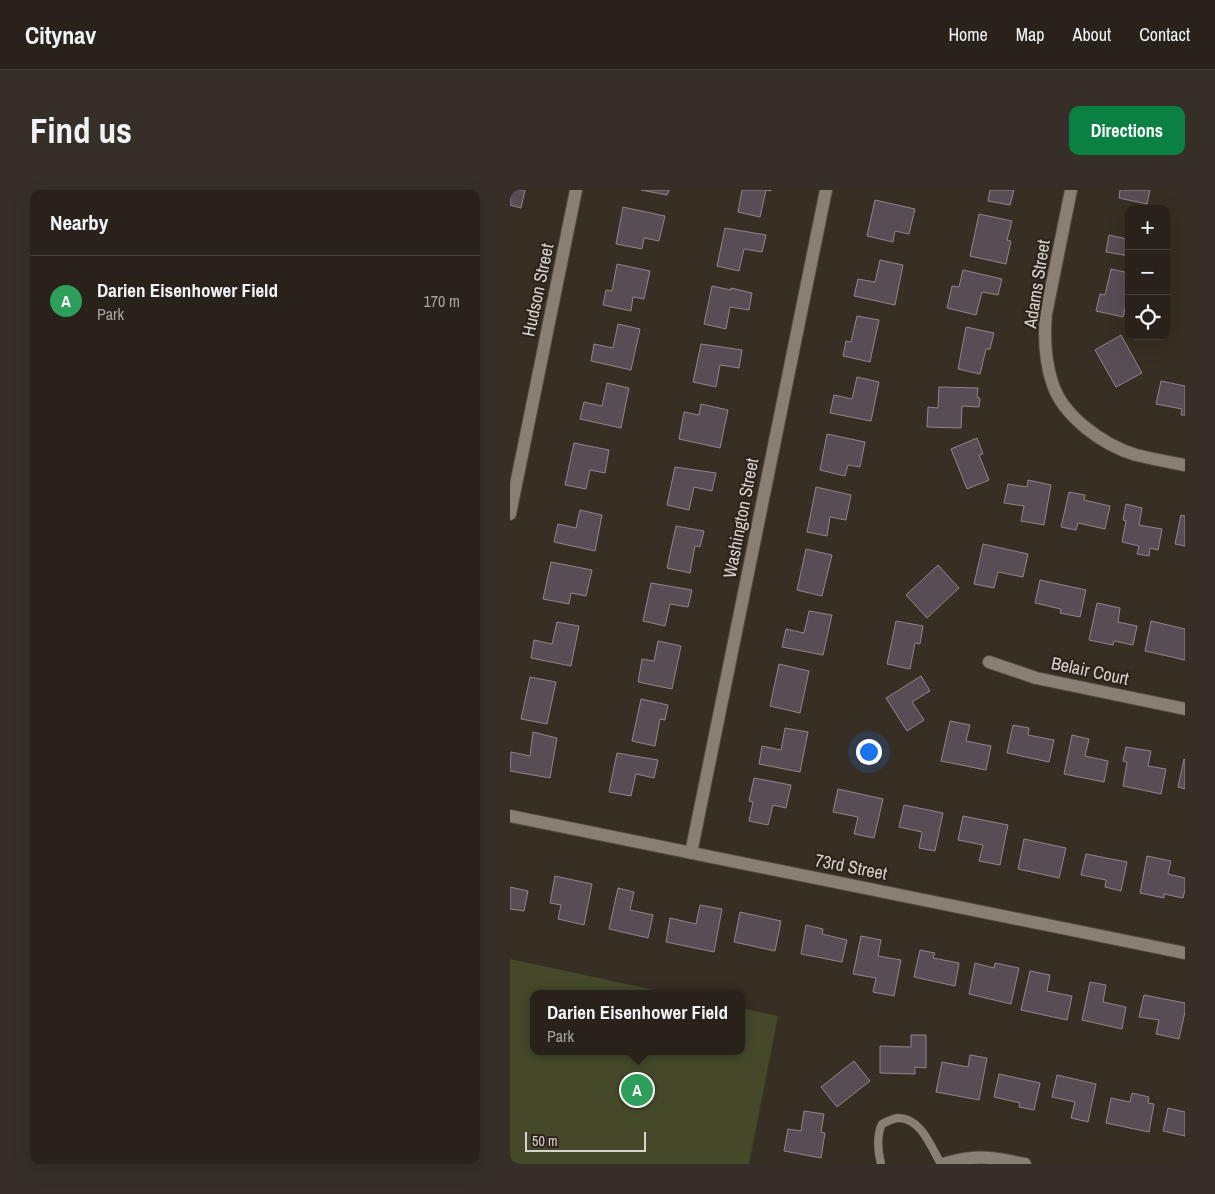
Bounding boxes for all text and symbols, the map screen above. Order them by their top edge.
text: Citynav [25,19,96,51]
text: Home [948,22,988,47]
text: Map [1016,22,1045,47]
text: About [1073,22,1111,47]
text: Contact [1139,22,1190,47]
button: Directions [1069,106,1185,155]
text: Find us [30,107,132,154]
map controls [1125,205,1170,340]
button: + [1125,205,1170,250]
text: Nearby [50,208,108,237]
street label: Adams Street [1017,238,1056,331]
street label: Hudson Street [515,241,560,339]
button: − [1125,250,1170,295]
text: Darien Eisenhower Field [97,277,278,303]
text: A [61,290,71,312]
text: 170 m [424,290,460,312]
button: locate [1125,295,1170,340]
text: Park [97,303,124,325]
street label: Washington Street [717,456,764,580]
street label: Belair Court [1049,650,1131,691]
your location [856,739,882,765]
street label: 73rd Street [813,847,889,886]
popup [530,990,745,1055]
text: Darien Eisenhower Field [547,999,728,1025]
text: Park [547,1025,574,1047]
pin: A [621,1071,653,1109]
scale bar [525,1129,646,1152]
text: 50 m [532,1132,558,1150]

